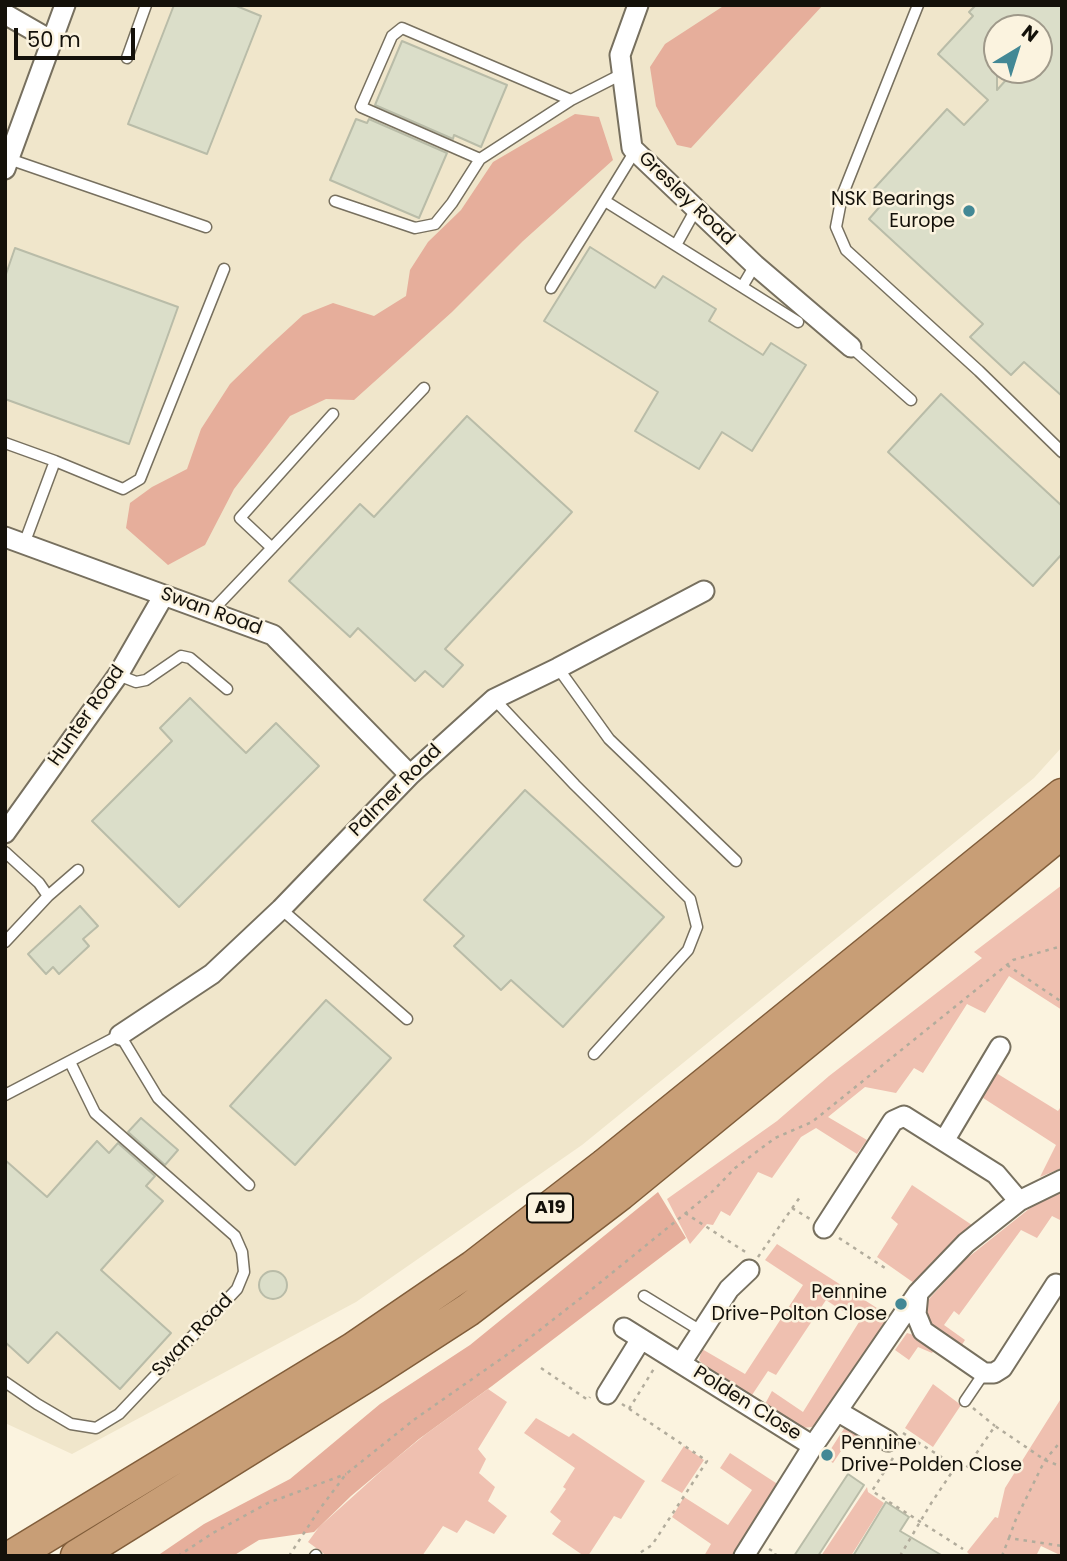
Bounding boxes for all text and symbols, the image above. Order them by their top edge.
scale bar [18,14,138,58]
north arrow [983,14,1053,84]
text: N [1016,19,1044,49]
text: 50 m [27,25,81,54]
street label: Gresley Road [633,147,739,251]
place label: NSK Bearings Europe [831,189,955,233]
marker: NSK Bearings Europe [961,203,977,219]
street label: Swan Road [157,583,265,641]
street label: Hunter Road [44,661,130,771]
street label: Palmer Road [345,740,447,842]
road number: A19 [527,1194,573,1223]
place label: Pennine Drive-Polton Close [712,1282,887,1326]
street label: Swan Road [148,1290,238,1382]
marker: Pennine Drive-Polton Close [893,1296,909,1312]
street label: Polden Close [689,1362,805,1446]
place label: Pennine Drive-Polden Close [841,1433,1022,1477]
marker: Pennine Drive-Polden Close [819,1447,835,1463]

